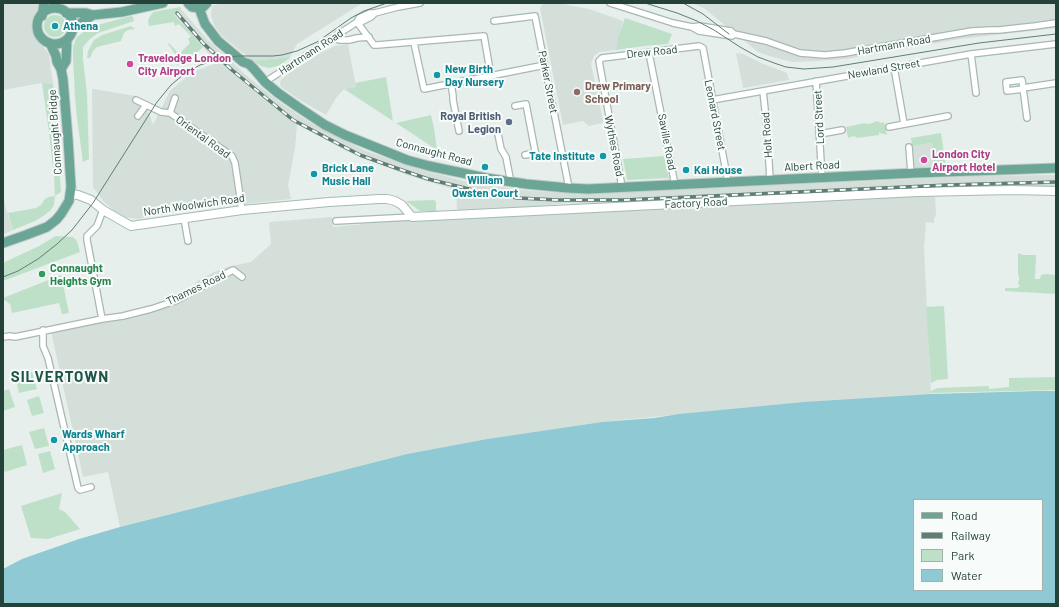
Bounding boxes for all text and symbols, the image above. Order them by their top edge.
place label: Athena [63,19,98,33]
marker: Athena [50,21,60,31]
street label: Hartmann Road [276,26,346,78]
street label: Hartmann Road [856,32,932,58]
street label: Drew Road [626,43,678,61]
street label: Parker Street [535,50,561,114]
place label: Travelodge London City Airport [138,51,231,77]
street label: Newland Street [847,56,921,82]
marker: Travelodge London City Airport [125,59,135,69]
place label: New Birth Day Nursery [445,62,504,88]
marker: New Birth Day Nursery [432,70,442,80]
street label: Leonard Street [702,78,728,152]
place label: Drew Primary School [585,79,651,105]
marker: Drew Primary School [572,87,582,97]
street label: Connaught Bridge [45,89,65,175]
street label: Lord Street [811,89,827,145]
place label: Royal British Legion [440,109,501,135]
street label: Holt Road [759,111,775,159]
street label: Oriental Road [173,113,233,161]
street label: Saville Road [655,113,679,171]
street label: Wythes Road [602,114,626,178]
marker: Royal British Legion [504,117,514,127]
street label: Connaught Road [394,135,474,169]
place label: London City Airport Hotel [932,147,995,173]
place label: Tate Institute [529,149,595,163]
marker: Tate Institute [598,151,608,161]
marker: London City Airport Hotel [919,155,929,165]
street label: Albert Road [784,158,840,174]
place label: Brick Lane Music Hall [322,161,374,187]
marker: William Owsten Court [480,162,490,172]
place label: Kai House [694,163,742,177]
marker: Kai House [681,165,691,175]
marker: Brick Lane Music Hall [309,169,319,179]
place label: William Owsten Court [452,173,518,199]
street label: North Woolwich Road [142,191,246,219]
street label: Factory Road [664,195,728,211]
place label: Connaught Heights Gym [50,261,111,287]
street label: Thames Road [164,268,228,308]
marker: Connaught Heights Gym [37,269,47,279]
district label: SILVERTOWN [11,368,109,386]
place label: Wards Wharf Approach [62,427,125,453]
marker: Wards Wharf Approach [49,435,59,445]
legend [913,499,1043,591]
text: Road [951,508,978,522]
text: Railway [951,528,990,542]
text: Park [951,548,975,562]
text: Water [951,568,982,582]

